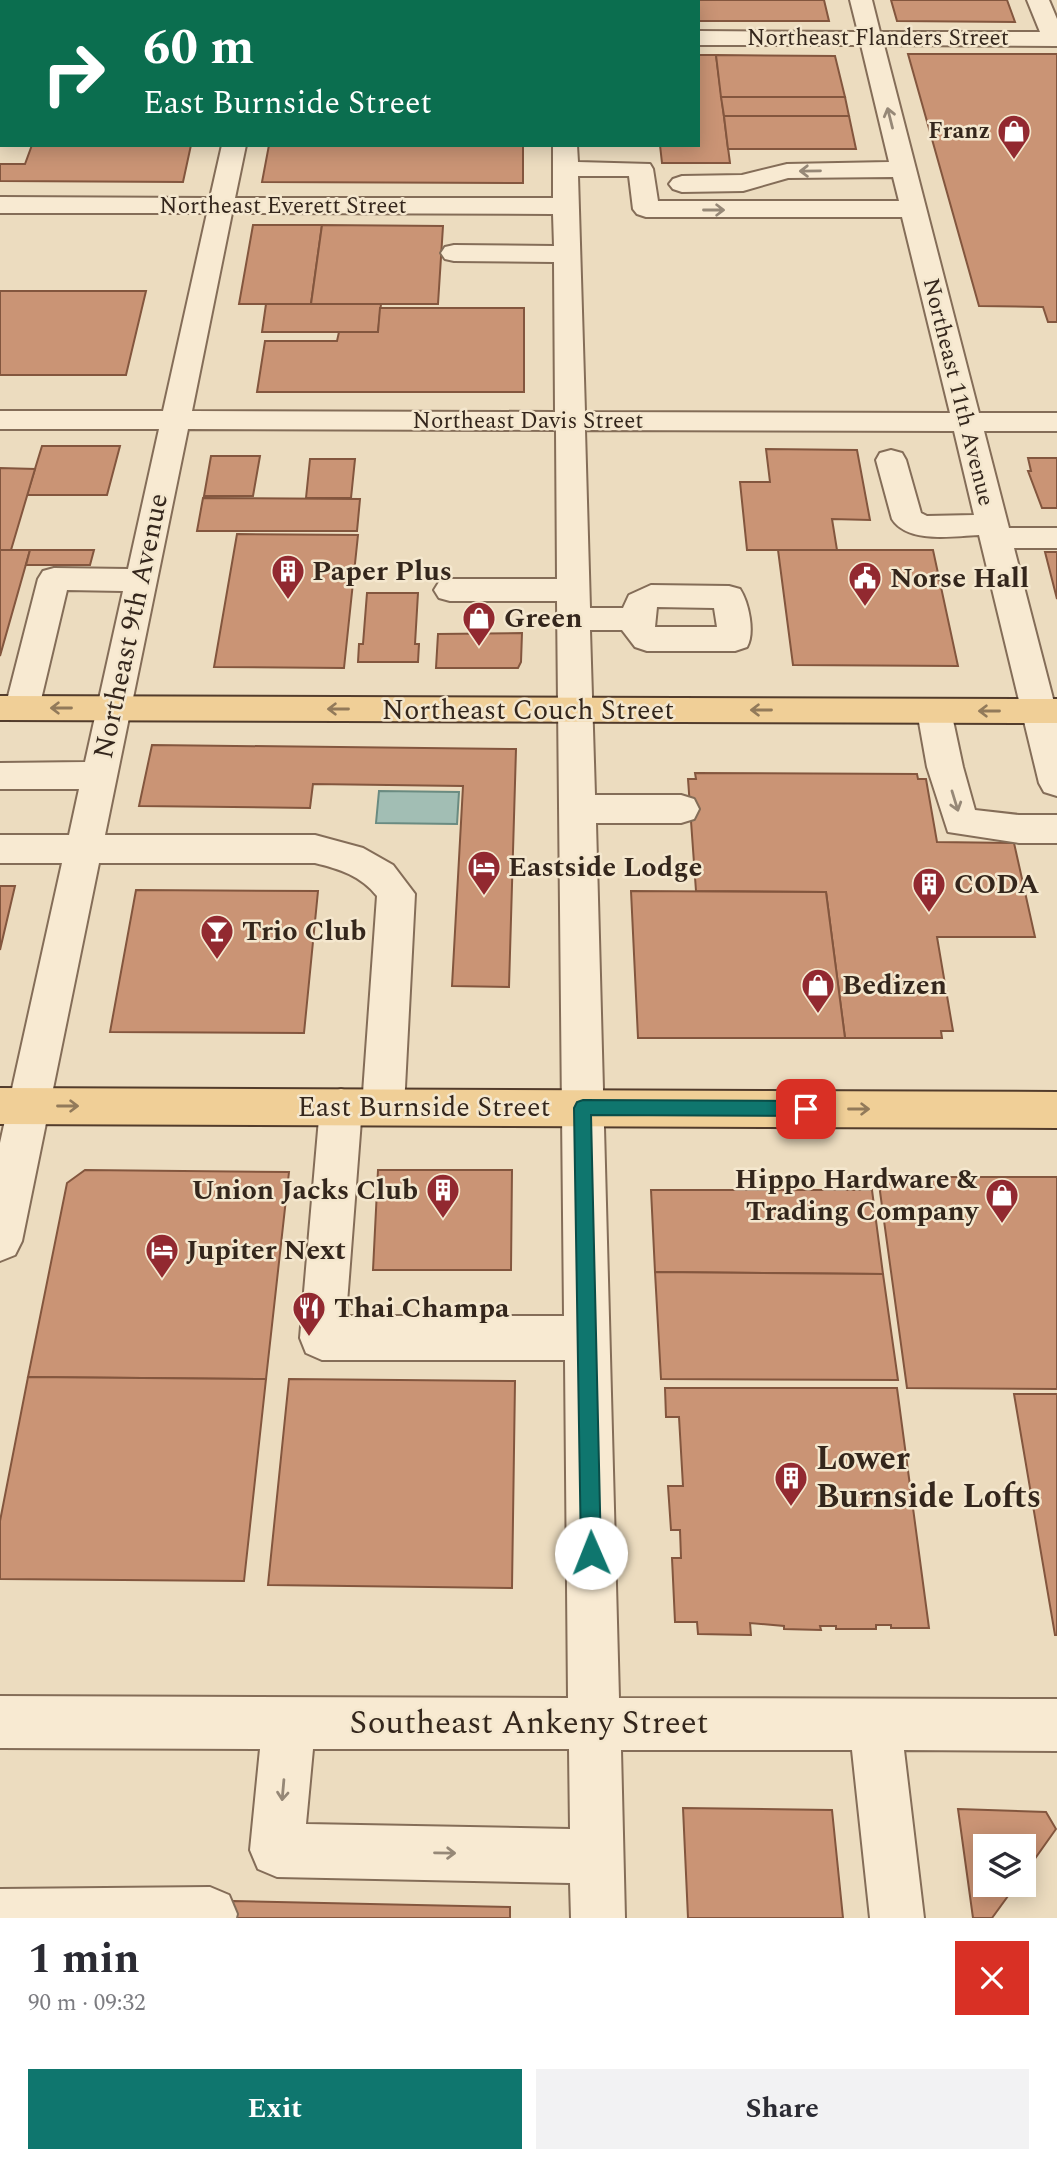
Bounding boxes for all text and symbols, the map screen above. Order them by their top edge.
text: 60 m [143,11,254,86]
street label: Northeast Flanders Street [747,21,1009,56]
icon: right [28,28,119,119]
text: East Burnside Street [143,79,432,128]
one-way arrow [883,107,896,130]
shop icon: Franz [995,112,1033,161]
place label: Franz [928,114,990,149]
one-way arrow [799,164,822,177]
street label: Northeast Everett Street [159,189,407,224]
one-way arrow [703,203,726,217]
street label: Northeast 11th Avenue [913,274,1003,510]
street label: Northeast Davis Street [413,404,643,439]
street label: Northeast 9th Avenue [82,489,180,763]
place label: Paper Plus [312,550,452,593]
building icon: Paper Plus [269,552,307,601]
place label: Norse Hall [890,557,1029,600]
public building icon: Norse Hall [846,559,884,608]
place label: Green [504,597,582,640]
shop icon: Green [460,599,498,648]
street label: Northeast Couch Street [382,689,674,732]
one-way arrow [50,702,73,715]
one-way arrow [327,702,350,716]
one-way arrow [750,703,773,717]
one-way arrow [978,704,1001,718]
one-way arrow [949,790,962,812]
place label: Eastside Lodge [508,846,702,889]
hotel icon: Eastside Lodge [465,848,503,897]
place label: CODA [954,863,1040,906]
building icon: CODA [910,865,948,914]
place label: Trio Club [242,910,366,953]
bar icon: Trio Club [198,912,236,961]
place label: Bedizen [842,964,947,1007]
shop icon: Bedizen [799,966,837,1015]
pin [776,1079,836,1139]
street label: East Burnside Street [298,1086,550,1129]
icon: arrive [787,1090,825,1128]
one-way arrow [56,1099,79,1113]
one-way arrow [847,1102,870,1116]
place label: Hippo Hardware & Trading Company [735,1158,980,1233]
place label: Union Jacks Club [192,1169,418,1212]
building icon: Union Jacks Club [424,1171,462,1220]
shop icon: Hippo Hardware & Trading Company [983,1176,1021,1225]
place label: Jupiter Next [186,1229,346,1272]
hotel icon: Jupiter Next [143,1231,181,1280]
place label: Thai Champa [334,1287,510,1330]
restaurant icon: Thai Champa [290,1289,328,1338]
place label: Lower Burnside Lofts [816,1434,1041,1522]
building icon: Lower Burnside Lofts [772,1459,810,1508]
position arrow [554,1516,628,1590]
street label: Southeast Ankeny Street [350,1698,708,1748]
one-way arrow [276,1778,289,1801]
map controls [973,1834,1036,1897]
button: layers [973,1834,1036,1897]
one-way arrow [433,1847,456,1860]
text: 1 min [28,1928,140,1991]
button: close [955,1941,1029,2015]
text: 90 m · 09:32 [28,1986,146,2021]
button: Exit [28,2069,522,2149]
button: Share [536,2069,1029,2149]

